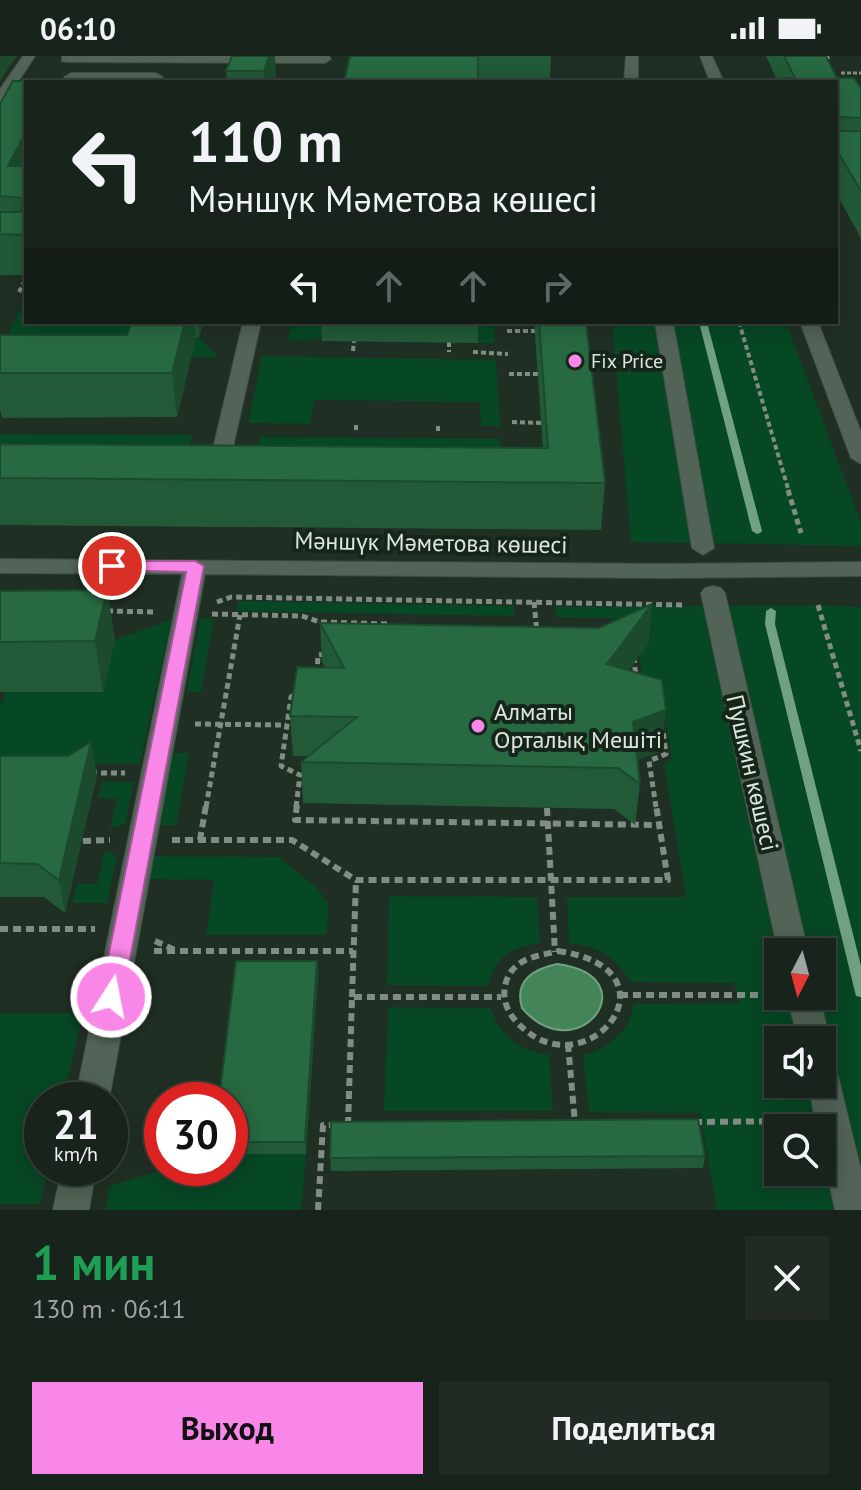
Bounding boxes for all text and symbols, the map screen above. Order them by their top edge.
text: 06:10 [40,9,116,48]
text: 110 m [188,105,343,177]
icon: left [56,112,160,216]
text: Мәншүк Мәметова көшесі [188,175,598,222]
icon: left [283,264,327,308]
icon: ahead [367,264,411,308]
icon: ahead [451,264,495,308]
icon: right [535,264,579,308]
place label: Fix Price [591,348,663,374]
marker: Fix Price [566,352,584,370]
street label: Мәншүк Мәметова көшесі [294,525,568,560]
pin [78,532,146,600]
icon: arrive [90,544,134,588]
street label: Пушкин көшесі [719,692,786,854]
place label: Алматы Орталық Мешіті [494,696,662,755]
marker: Алматы Орталық Мешіті [469,717,487,735]
north arrow [764,938,836,1010]
map controls [764,938,836,1186]
position arrow [69,955,153,1039]
button: sound [764,1026,836,1098]
speed limit sign: 30 [144,1082,248,1186]
text: 21 [53,1098,99,1150]
button: search [764,1114,836,1186]
text: km/h [54,1141,98,1167]
text: 1 мин [32,1231,155,1293]
button: close [745,1236,829,1320]
text: 130 m · 06:11 [32,1292,186,1325]
button: Выход [32,1382,423,1474]
button: Поделиться [439,1382,829,1474]

